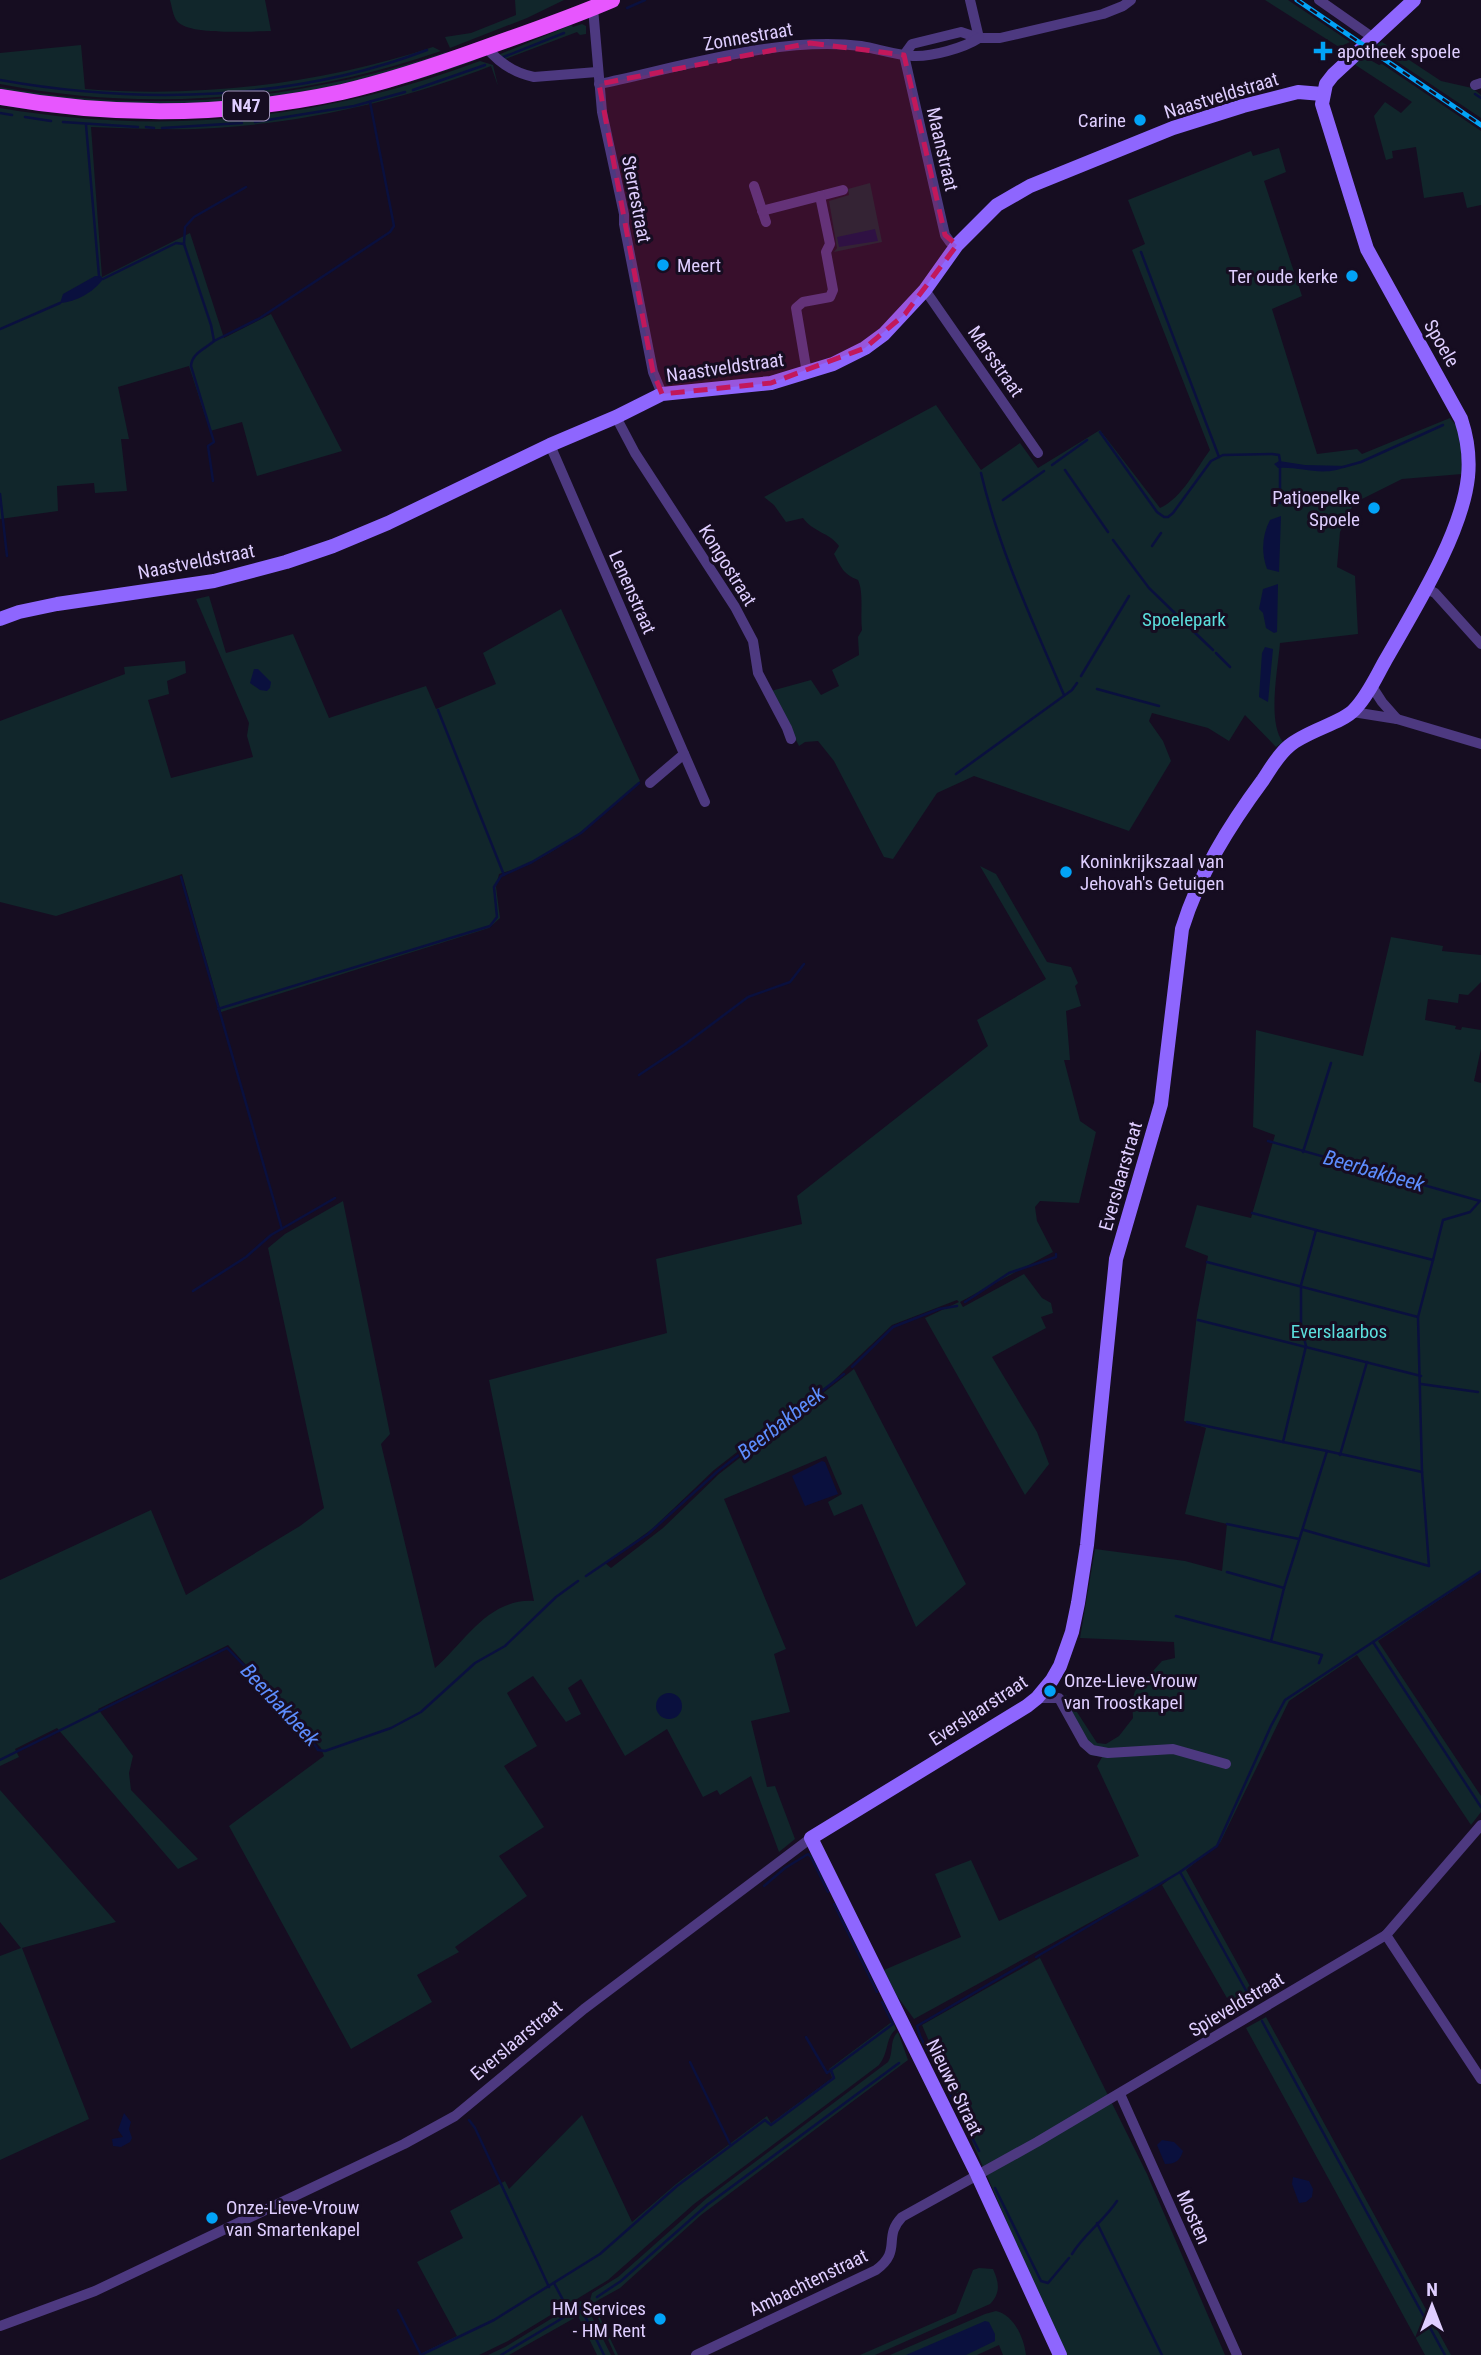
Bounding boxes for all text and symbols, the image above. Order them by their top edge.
street label: Zonnestraat [702,17,794,56]
place label: apotheek spoele [1337,40,1460,63]
marker: apotheek spoele [1315,43,1331,59]
street label: Naastveldstraat [1161,67,1281,124]
road number: N47 [223,92,269,120]
street label: Maanstraat [922,105,963,193]
place label: Carine [1078,109,1126,132]
marker: Carine [1132,112,1148,128]
street label: Sterrestraat [617,154,656,245]
place label: Meert [677,254,721,277]
marker: Meert [655,257,671,273]
place label: Ter oude kerke [1228,265,1338,288]
marker: Ter oude kerke [1344,268,1360,284]
street label: Spoele [1419,315,1464,371]
street label: Marsstraat [963,321,1028,401]
street label: Naastveldstraat [665,348,785,387]
place label: Patjoepelke Spoele [1272,486,1360,531]
marker: Patjoepelke Spoele [1366,500,1382,516]
street label: Kongostraat [694,520,762,610]
street label: Naastveldstraat [136,539,256,584]
street label: Lenenstraat [604,547,661,637]
park label: Spoelepark [1142,608,1226,631]
place label: Koninkrijkszaal van Jehovah's Getuigen [1080,850,1224,895]
marker: Koninkrijkszaal van Jehovah's Getuigen [1058,864,1074,880]
street label: Everslaarstraat [1094,1119,1147,1233]
water label: Beerbakbeek [1321,1145,1428,1197]
park label: Everslaarbos [1291,1320,1387,1343]
water label: Beerbakbeek [733,1381,830,1464]
water label: Beerbakbeek [236,1659,325,1752]
place label: Onze-Lieve-Vrouw van Troostkapel [1064,1669,1197,1714]
street label: Everslaarstraat [925,1670,1032,1751]
marker: Onze-Lieve-Vrouw van Troostkapel [1042,1683,1058,1699]
street label: Spieveldstraat [1185,1967,1288,2042]
street label: Everslaarstraat [466,1995,567,2085]
street label: Nieuwe Straat [921,2035,988,2139]
street label: Mosten [1172,2187,1215,2248]
place label: Onze-Lieve-Vrouw van Smartenkapel [226,2196,360,2241]
marker: Onze-Lieve-Vrouw van Smartenkapel [204,2210,220,2226]
street label: Ambachtenstraat [745,2244,871,2321]
north arrow [1397,2271,1467,2341]
text: N [1426,2278,1438,2301]
place label: HM Services - HM Rent [552,2297,646,2342]
marker: HM Services - HM Rent [652,2311,668,2327]

